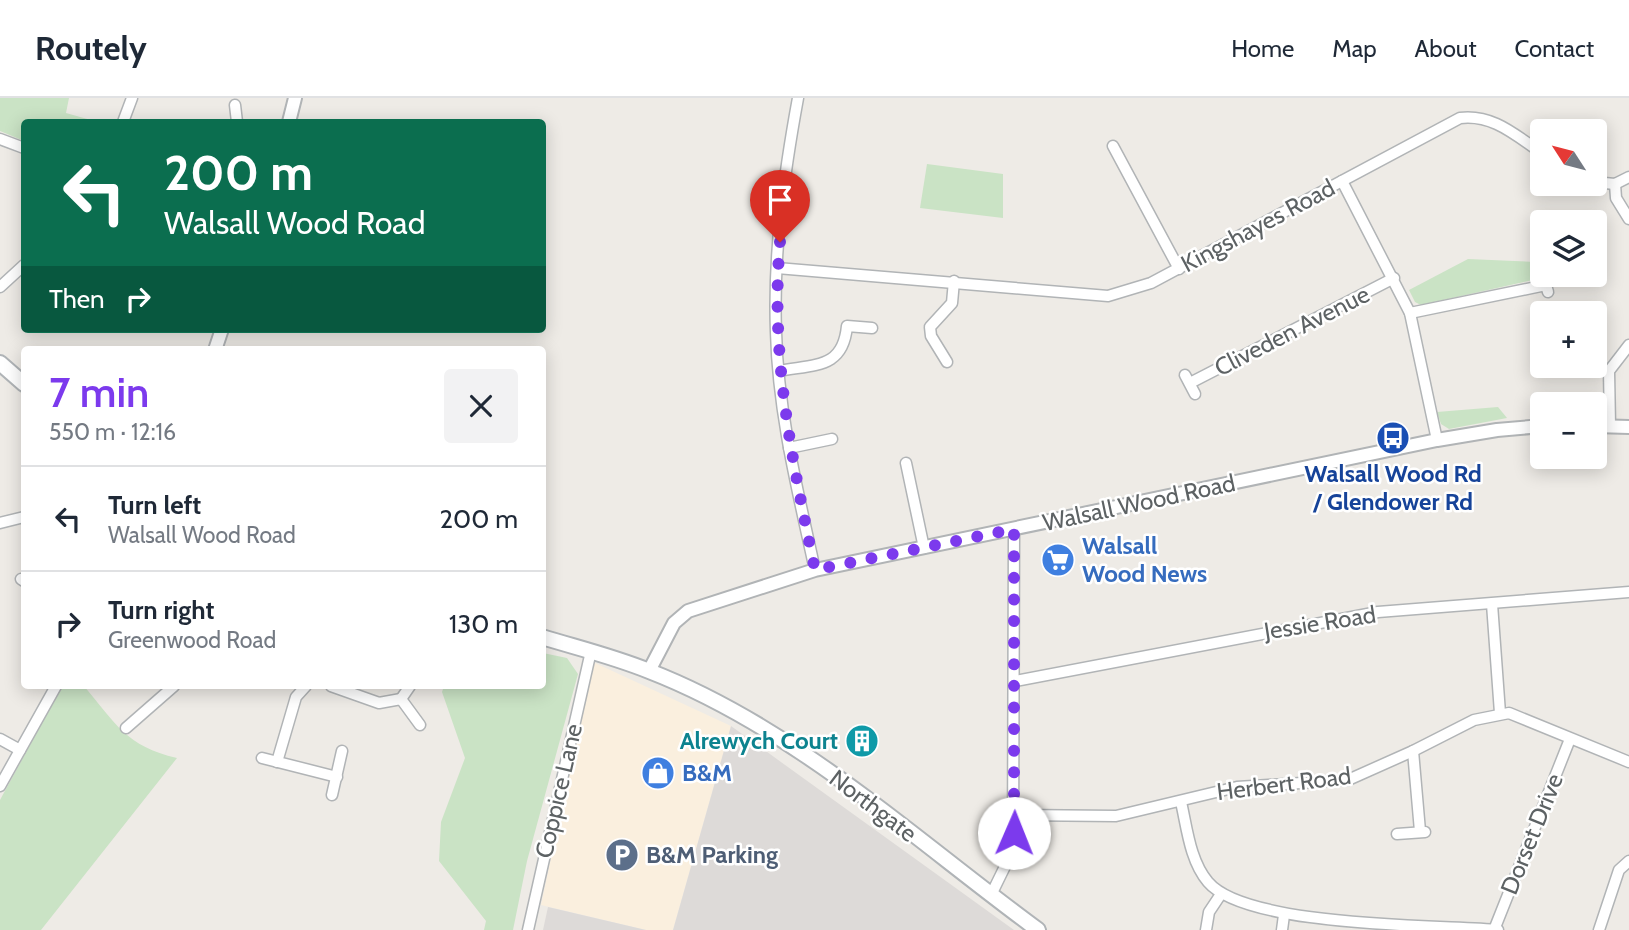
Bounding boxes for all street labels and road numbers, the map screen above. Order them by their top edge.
street label: Kingshayes Road [1176,173,1340,278]
street label: Cliveden Avenue [1209,279,1374,382]
street label: Walsall Wood Road [1040,468,1238,537]
street label: Jessie Road [1261,599,1378,646]
street label: Coppice Lane [529,721,588,861]
street label: Herbert Road [1215,761,1353,806]
street label: Northgate [824,763,923,848]
street label: Dorset Drive [1494,769,1569,898]

